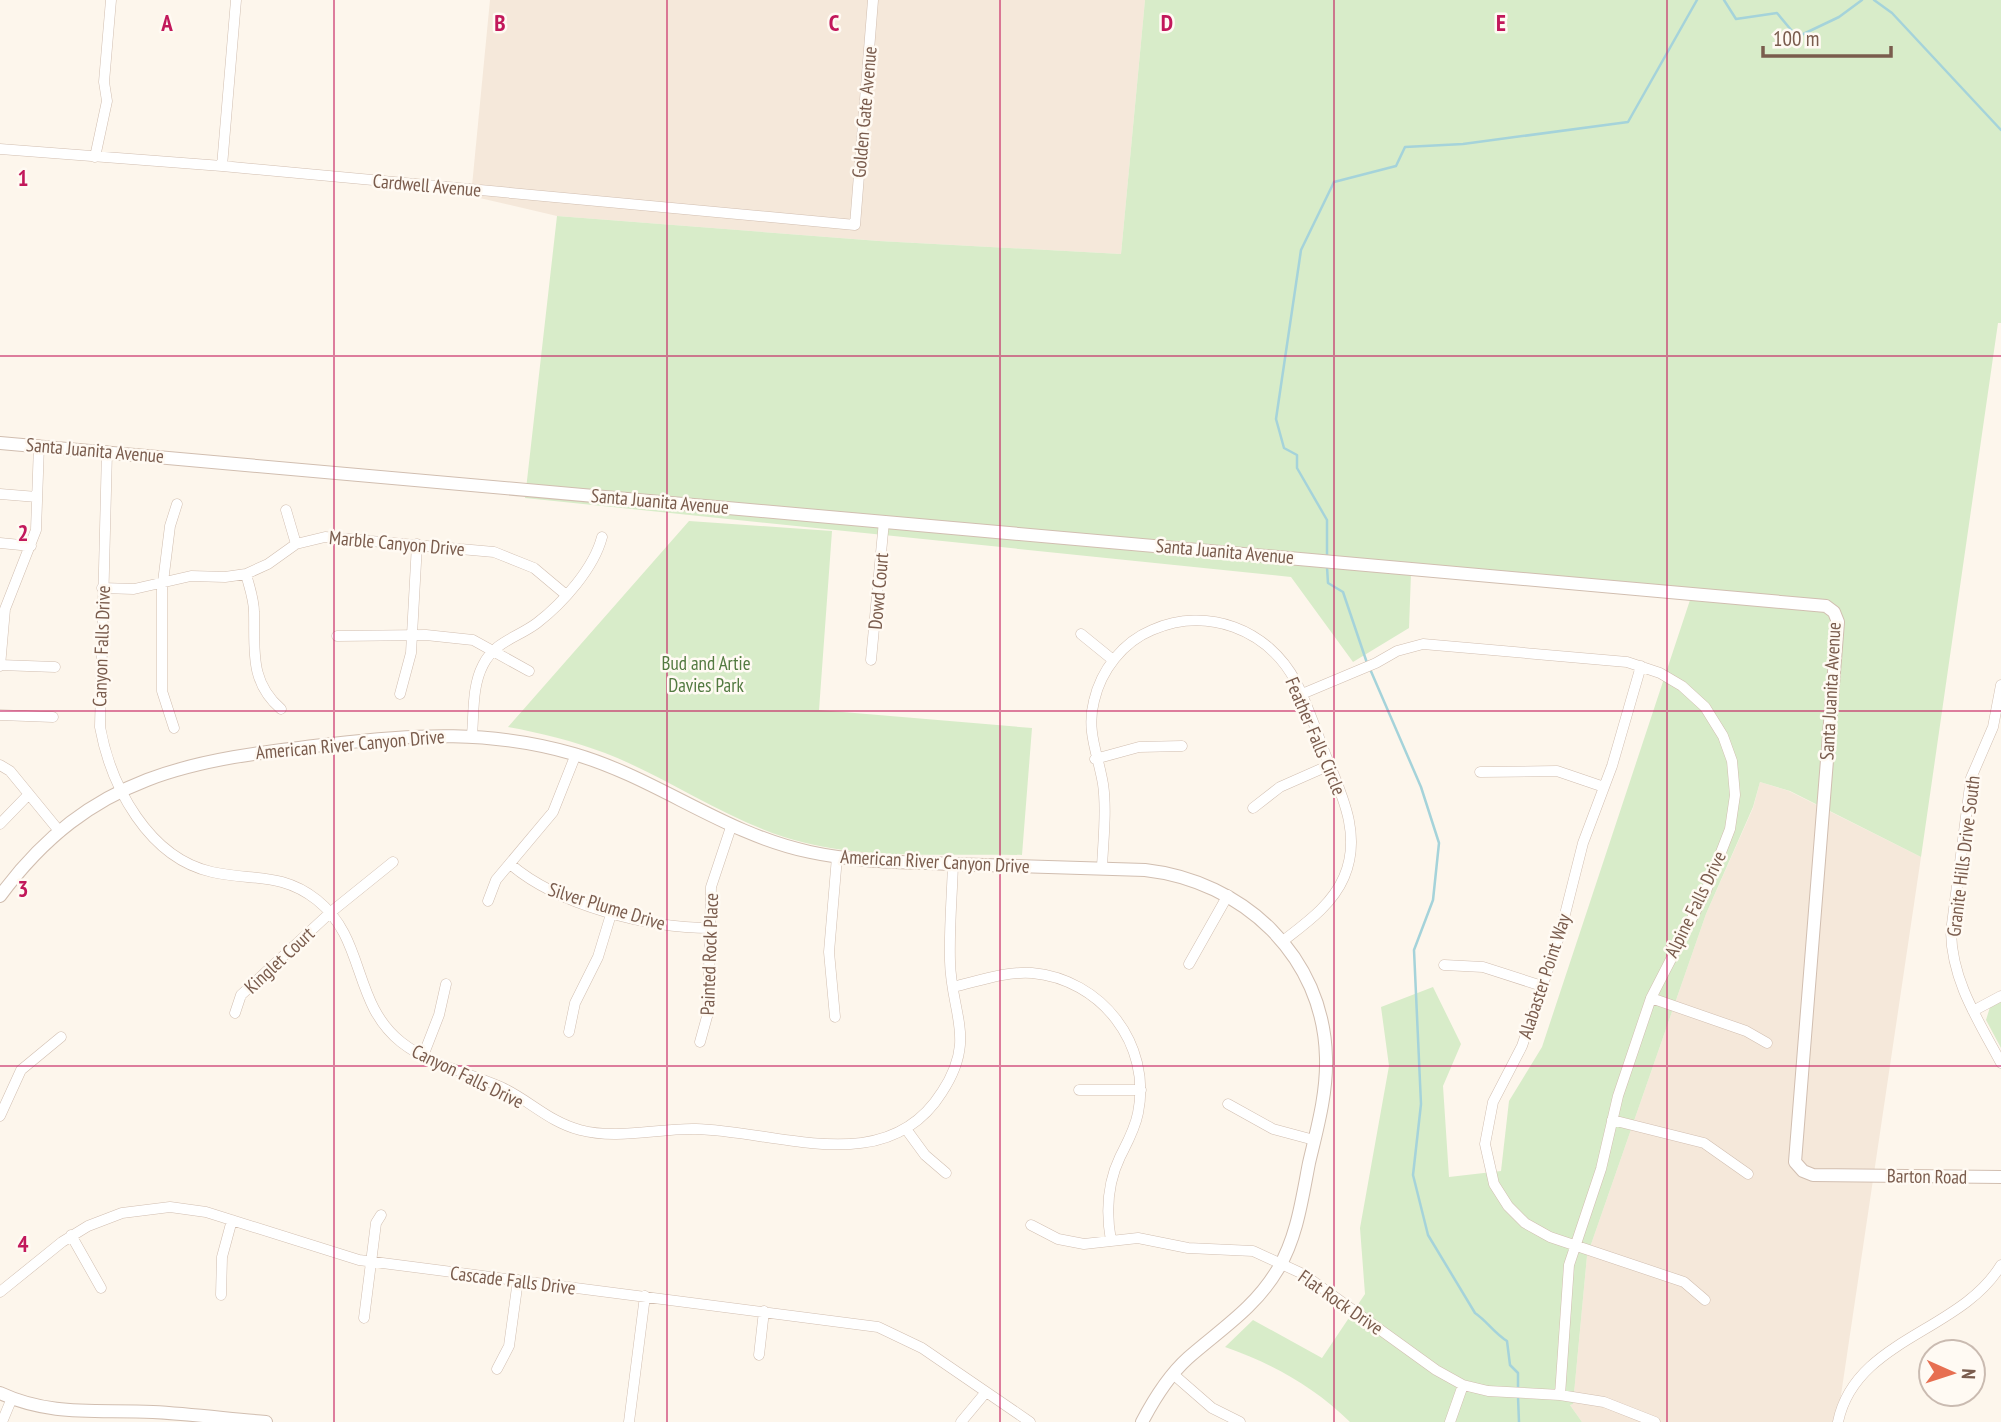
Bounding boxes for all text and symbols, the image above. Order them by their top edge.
text: A [160,8,173,37]
text: B [494,8,506,37]
text: C [829,8,840,37]
text: D [1161,8,1173,37]
text: E [1496,8,1506,37]
scale bar [1763,14,1891,58]
text: 100 m [1773,25,1819,52]
street label: Golden Gate Avenue [846,45,882,179]
text: 1 [18,163,29,192]
street label: Cardwell Avenue [372,168,482,202]
street label: Santa Juanita Avenue [25,432,165,468]
street label: Santa Juanita Avenue [590,483,730,519]
text: 2 [18,518,29,547]
street label: Marble Canyon Drive [328,525,466,561]
street label: Santa Juanita Avenue [1155,533,1295,569]
street label: Dowd Court [863,551,893,630]
street label: Canyon Falls Drive [87,585,115,707]
street label: Santa Juanita Avenue [1814,621,1846,761]
park label: Bud and Artie Davies Park [662,651,751,697]
street label: Feather Falls Circle [1280,673,1352,799]
street label: American River Canyon Drive [255,724,446,764]
street label: Granite Hills Drive South [1941,774,1985,938]
street label: American River Canyon Drive [840,844,1030,878]
street label: Alpine Falls Drive [1659,847,1731,961]
text: 3 [18,874,29,903]
street label: Silver Plume Drive [546,877,669,935]
street label: Painted Rock Place [695,892,723,1016]
street label: Alabaster Point Way [1513,910,1576,1042]
street label: Kinglet Court [239,921,320,998]
street label: Canyon Falls Drive [408,1039,528,1113]
street label: Barton Road [1887,1163,1967,1189]
text: 4 [18,1229,29,1258]
street label: Cascade Falls Drive [449,1260,577,1300]
street label: Flat Rock Drive [1294,1264,1388,1340]
north arrow [1917,1338,1987,1408]
text: N [1957,1368,1981,1380]

